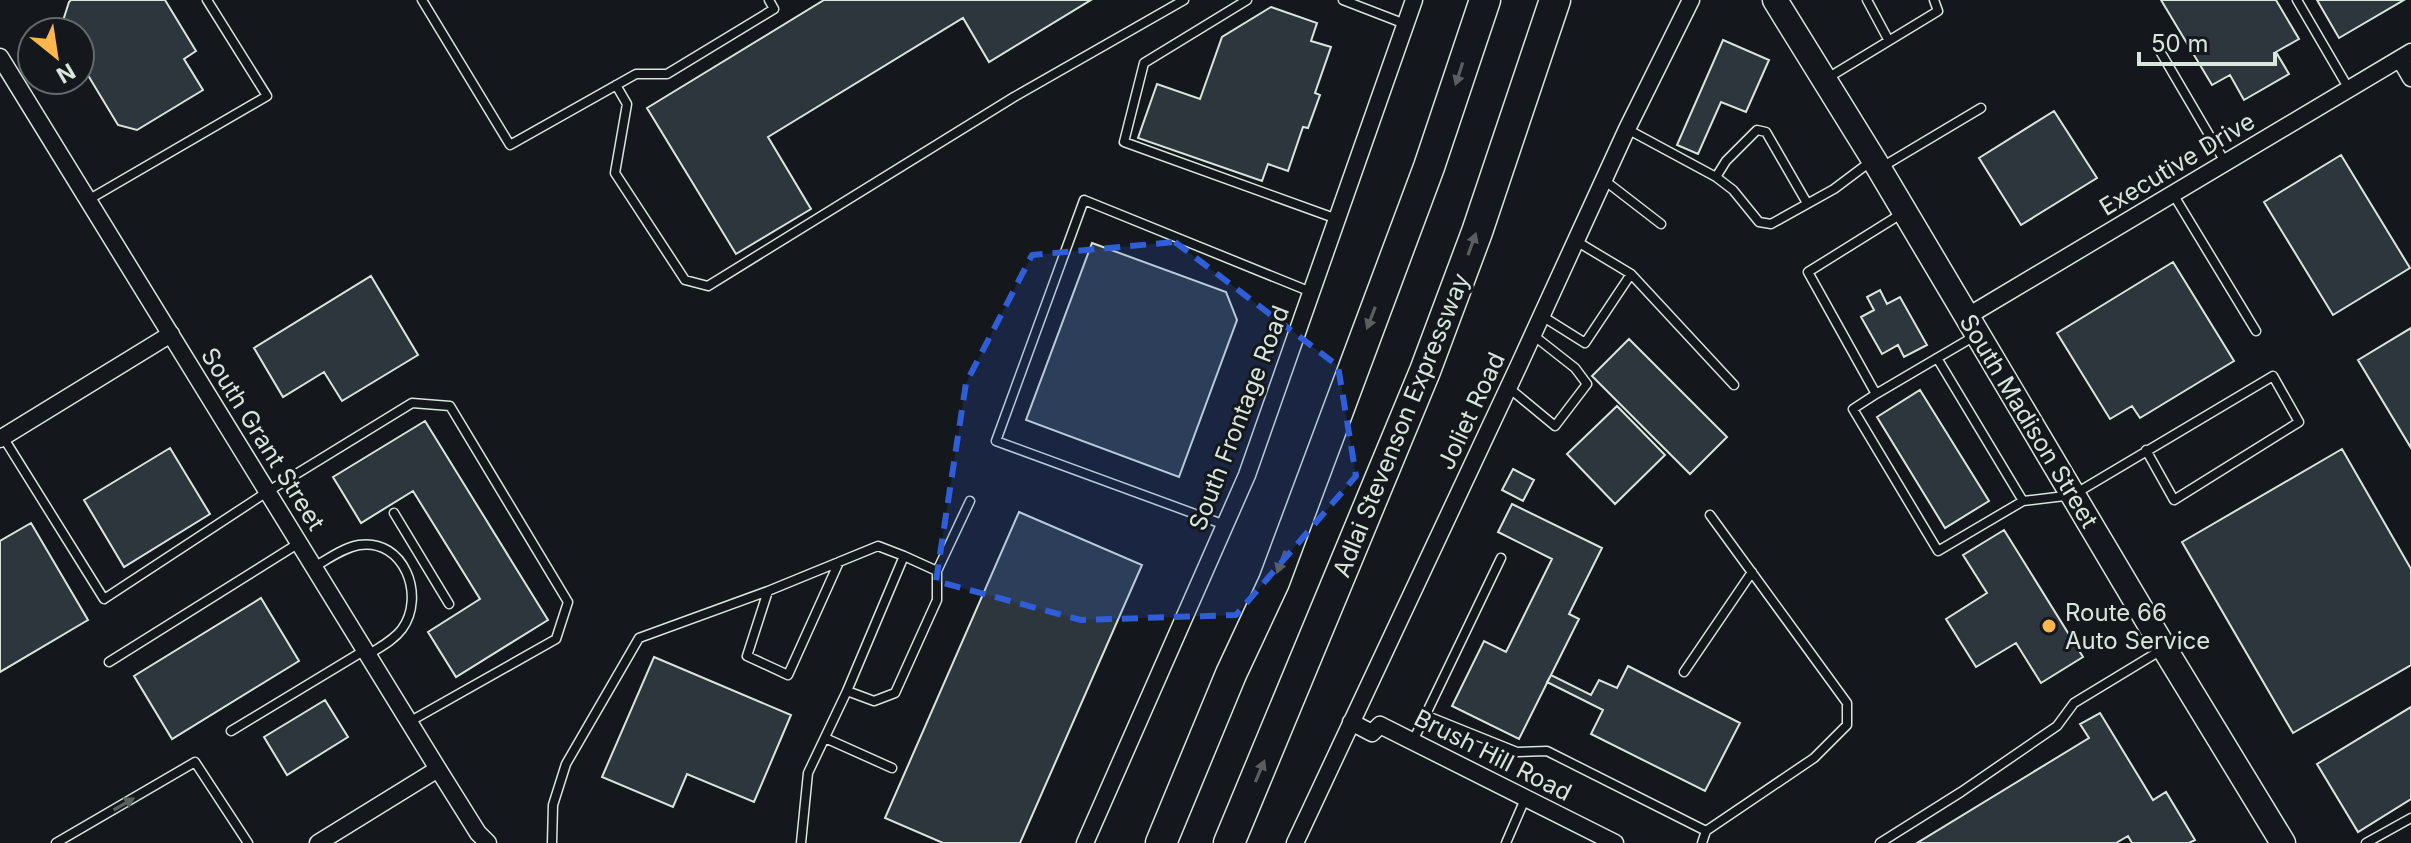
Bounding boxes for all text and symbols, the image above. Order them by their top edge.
north arrow [16,16,96,96]
scale bar [2139,16,2275,66]
text: 50 m [2151,29,2209,58]
text: N [52,58,80,89]
one-way arrow [1453,62,1465,86]
street label: Executive Drive [2094,106,2260,222]
one-way arrow [1466,232,1479,256]
street label: Adlai Stevenson Expressway [1327,269,1475,581]
street label: South Frontage Road [1183,302,1295,534]
one-way arrow [1364,306,1377,330]
street label: South Madison Street [1954,309,2104,533]
street label: South Grant Street [195,342,331,536]
street label: Joliet Road [1431,348,1511,474]
one-way arrow [1274,550,1287,574]
place label: Route 66 Auto Service [2065,598,2210,655]
marker: Route 66 Auto Service [2040,617,2058,635]
street label: Brush Hill Road [1410,703,1576,807]
one-way arrow [1253,759,1266,783]
one-way arrow [113,797,135,811]

